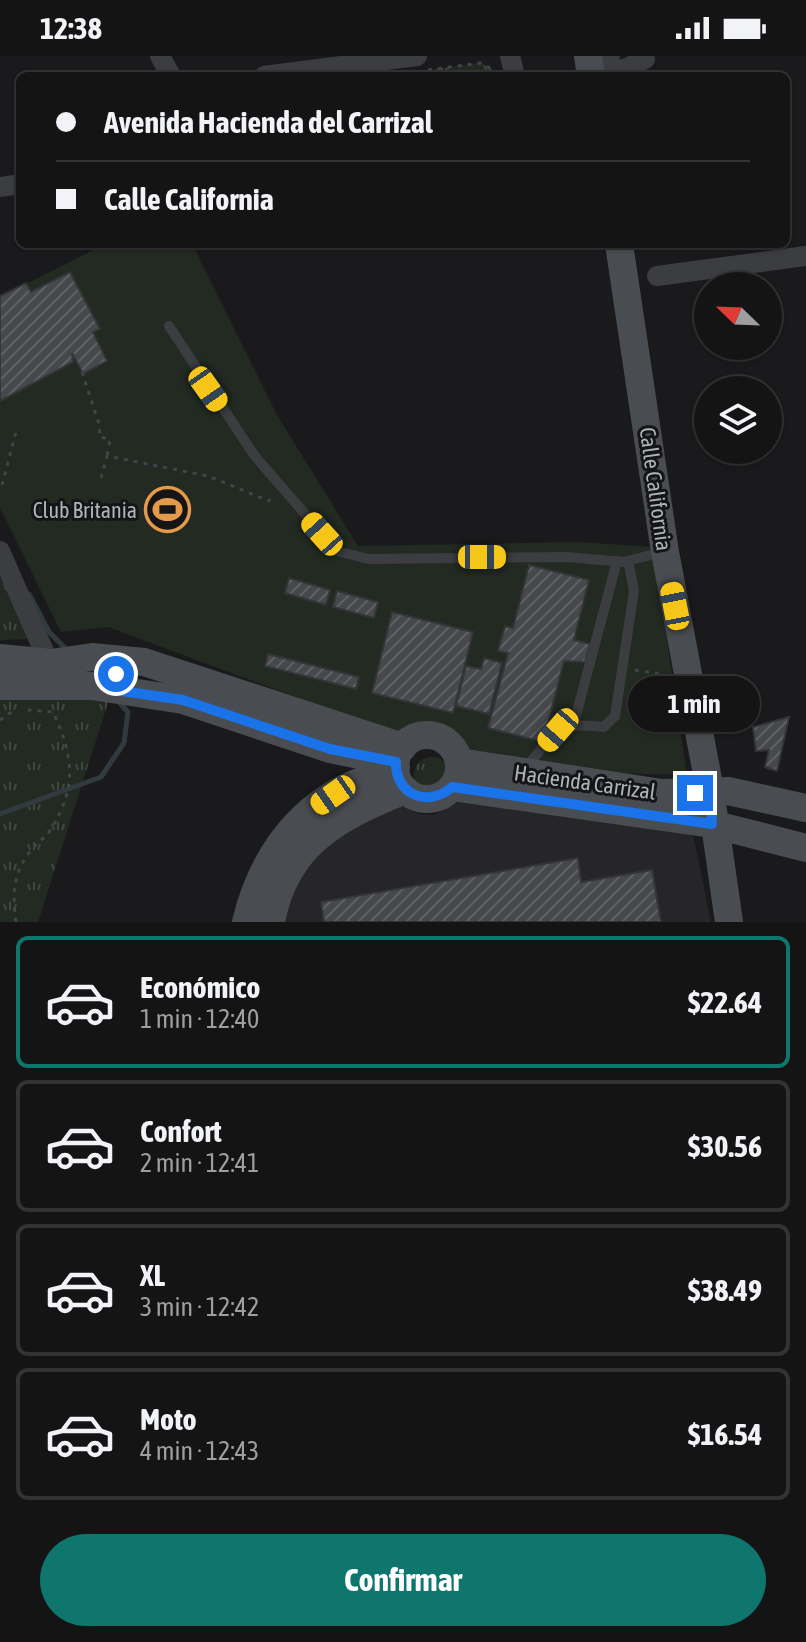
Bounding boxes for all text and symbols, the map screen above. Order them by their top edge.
text: 12:38 [40,11,102,45]
text: Avenida Hacienda del Carrizal [104,105,433,139]
text: Calle California [104,182,274,216]
north arrow [694,272,782,360]
map controls [694,272,782,464]
car [184,362,232,416]
button: layers [694,376,782,464]
street label: Calle California [634,426,678,552]
sports icon: Club Britania [144,486,192,534]
place label: Club Britania [33,497,137,523]
car [297,508,347,560]
car [458,545,506,569]
car [659,580,691,632]
route start [98,656,134,692]
callout: 1 min [629,677,761,733]
text: 1 min [667,689,721,719]
car [533,704,583,756]
street label: Hacienda Carrizal [513,759,658,805]
car [306,771,360,819]
route end [677,775,713,811]
icon: car [44,966,116,1038]
text: Económico [140,970,260,1004]
text: $22.64 [688,985,762,1019]
text: 1 min · 12:40 [140,1004,259,1034]
icon: car [44,1110,116,1182]
text: Confort [140,1114,222,1148]
text: $30.56 [688,1129,762,1163]
text: 2 min · 12:41 [140,1148,259,1178]
icon: car [44,1254,116,1326]
text: XL [140,1258,165,1292]
text: $38.49 [688,1273,762,1307]
text: 3 min · 12:42 [140,1292,259,1322]
icon: car [44,1398,116,1470]
text: Moto [140,1402,197,1436]
text: $16.54 [688,1417,762,1451]
text: 4 min · 12:43 [140,1436,259,1466]
button: Confirmar [40,1534,766,1626]

